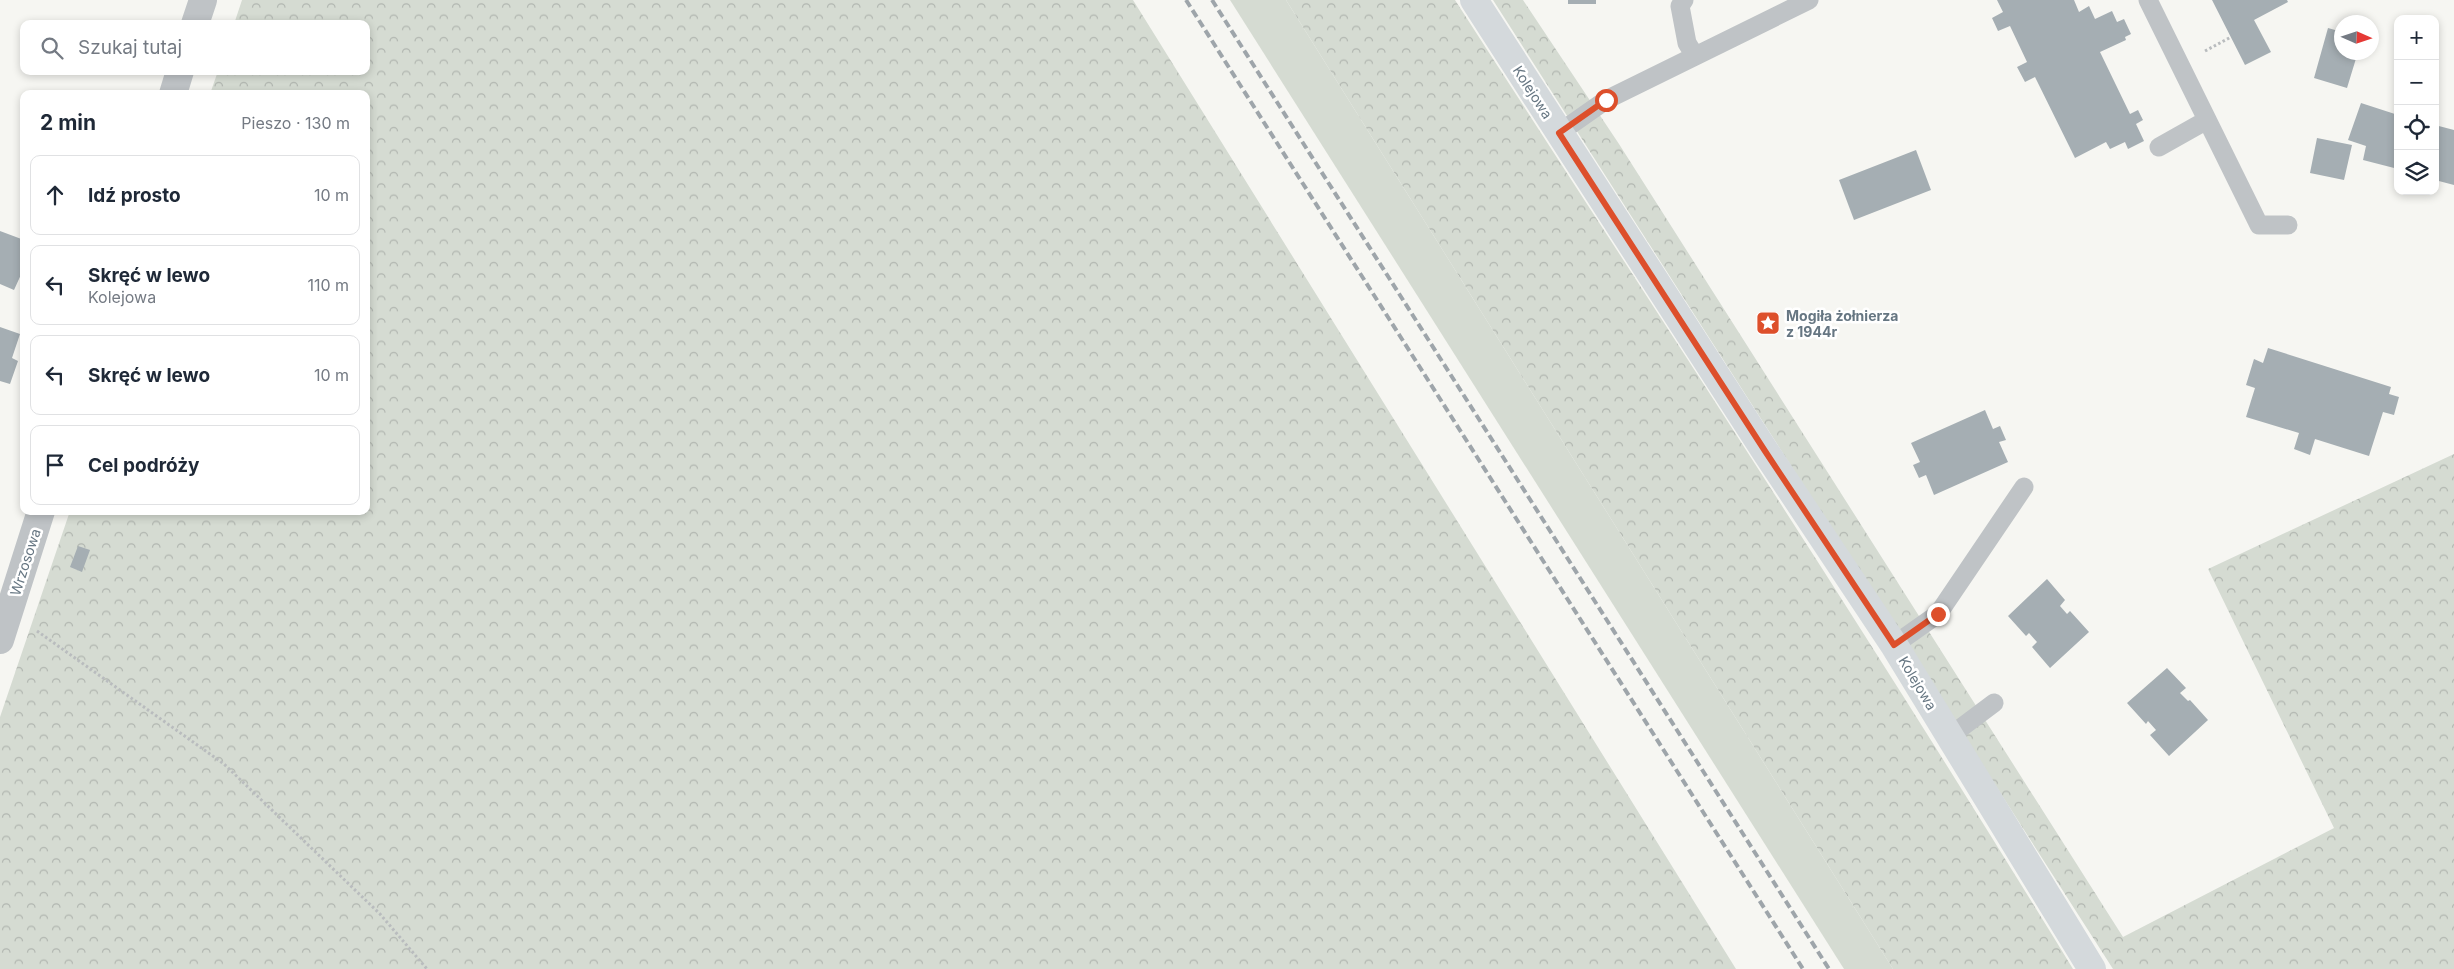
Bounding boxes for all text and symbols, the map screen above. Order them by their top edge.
north arrow [2334,15,2379,60]
map controls [2394,15,2439,195]
button: + [2394,15,2439,60]
search box [20,20,370,75]
icon: search [38,34,66,62]
text: Szukaj tutaj [78,36,182,59]
button: − [2394,60,2439,105]
street label: Kolejowa [1510,62,1556,122]
route start [1595,89,1618,112]
button: locate [2394,105,2439,150]
text: 2 min [40,110,96,135]
text: Pieszo · 130 m [241,113,350,133]
button: layers [2394,150,2439,195]
icon: ahead [41,181,69,209]
text: Idź prosto [88,184,181,207]
text: 10 m [314,185,349,205]
text: Skręć w lewo [88,264,210,287]
icon: left [41,271,69,299]
text: 110 m [307,275,349,295]
text: Kolejowa [88,287,156,307]
place label: Mogiła żołnierza z 1944r [1786,307,1898,340]
place icon: Mogiła żołnierza z 1944r [1755,310,1781,336]
icon: left [41,361,69,389]
text: Skręć w lewo [88,364,210,387]
text: 10 m [314,365,349,385]
icon: arrive [41,451,69,479]
text: Cel podróży [88,454,200,477]
street label: Wrzosowa [6,526,44,598]
route end [1927,603,1950,626]
street label: Kolejowa [1895,653,1941,713]

